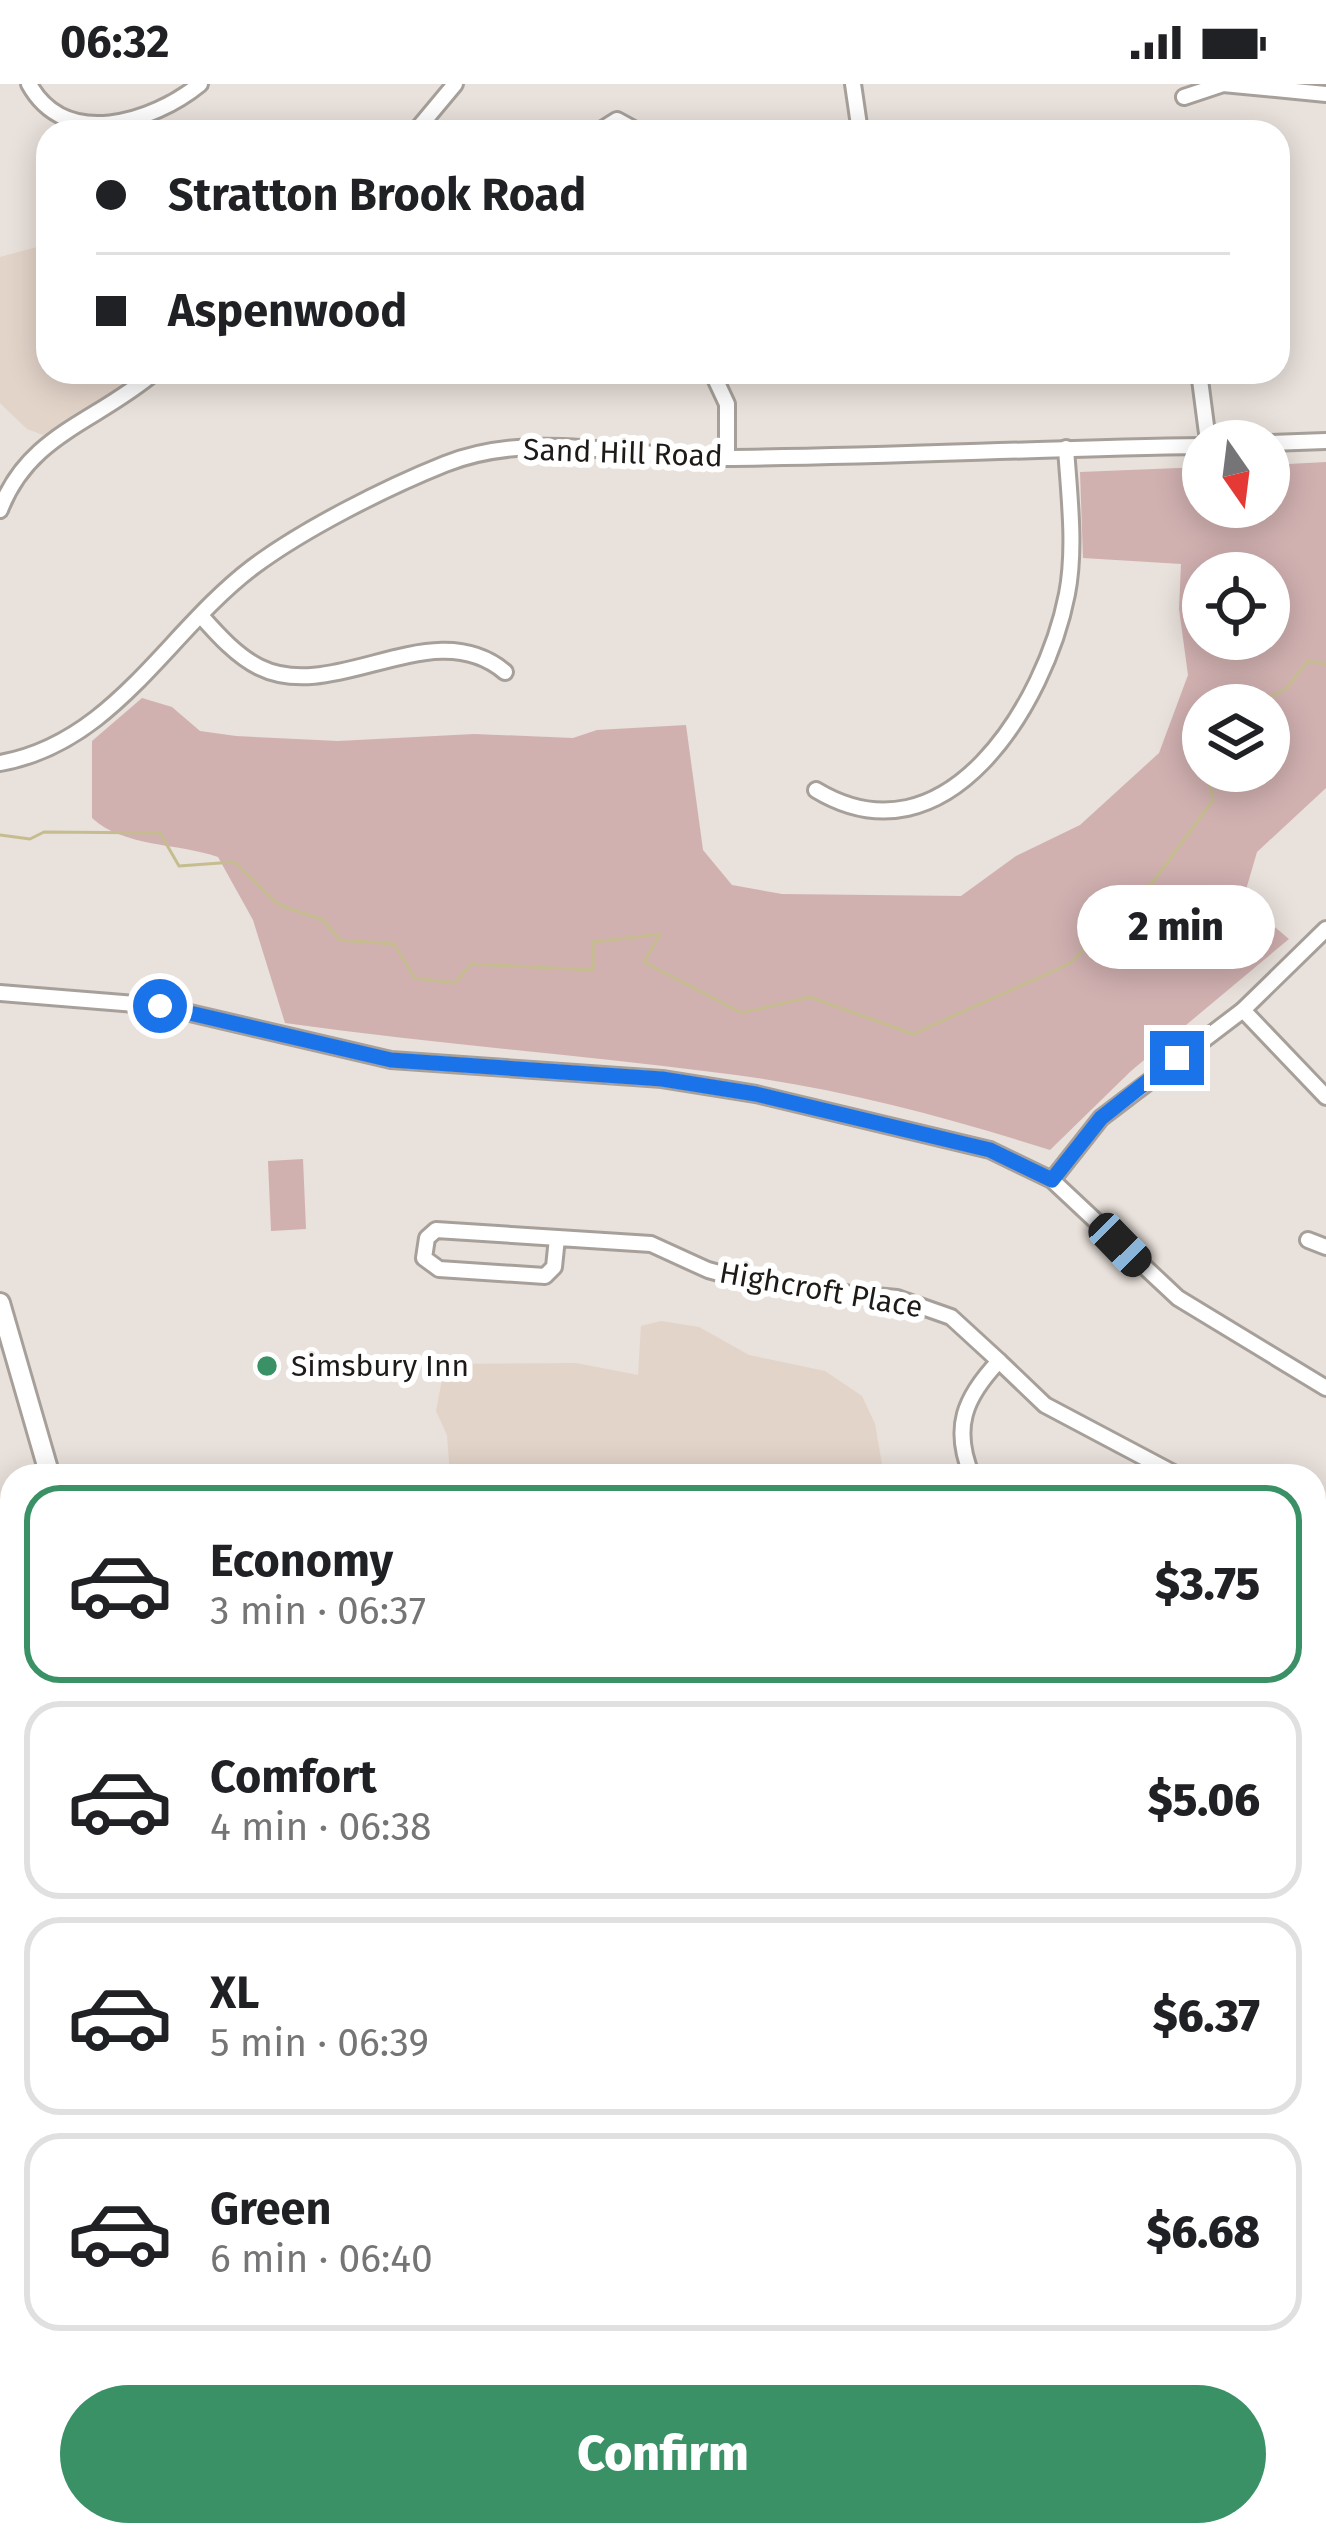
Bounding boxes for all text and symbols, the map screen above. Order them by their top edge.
text: 06:32 [60,15,169,69]
text: Stratton Brook Road [168,168,586,222]
text: Aspenwood [168,284,407,338]
north arrow [1182,420,1290,528]
map controls [1182,420,1290,792]
street label: Sand Hill Road [523,432,723,474]
button: locate [1182,552,1290,660]
button: layers [1182,684,1290,792]
callout: 2 min [1078,884,1276,968]
text: 2 min [1128,904,1224,950]
route start [133,979,187,1033]
route end [1150,1031,1204,1085]
car [1082,1207,1158,1283]
street label: Highcroft Place [717,1254,925,1326]
place label: Simsbury Inn [291,1348,469,1384]
marker: Simsbury Inn [254,1353,280,1379]
icon: car [66,1530,174,1638]
text: Economy [210,1534,393,1588]
text: $3.75 [1155,1557,1260,1611]
text: 3 min · 06:37 [210,1588,426,1634]
icon: car [66,1746,174,1854]
text: Comfort [210,1750,377,1804]
text: $5.06 [1148,1773,1260,1827]
text: 4 min · 06:38 [210,1804,432,1850]
icon: car [66,1962,174,2070]
text: XL [210,1966,259,2020]
text: $6.37 [1153,1989,1260,2043]
text: 5 min · 06:39 [210,2020,429,2066]
icon: car [66,2178,174,2286]
text: Green [210,2182,331,2236]
text: $6.68 [1147,2205,1260,2259]
text: 6 min · 06:40 [210,2236,433,2282]
button: Confirm [60,2385,1266,2523]

